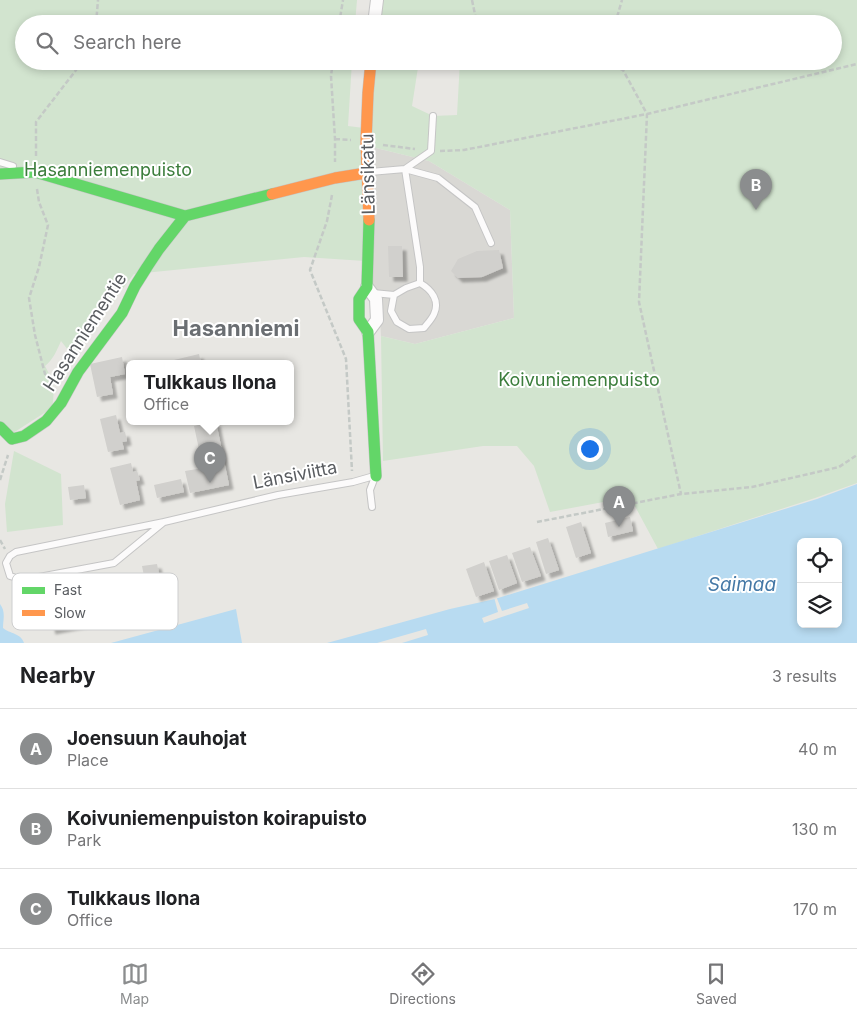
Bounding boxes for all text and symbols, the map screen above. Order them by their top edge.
search box [15,15,842,70]
icon: search [33,29,61,57]
text: Search here [73,31,182,54]
street label: Länsikatu [356,133,379,215]
park label: Hasanniemenpuisto [24,159,192,180]
pin: B [740,169,772,210]
street label: Hasanniementie [39,269,131,395]
district label: Hasanniemi [173,315,299,341]
popup [126,360,294,425]
park label: Koivuniemenpuisto [498,369,660,390]
text: Tulkkaus Ilona [143,371,277,394]
text: Office [143,394,189,414]
your location [577,436,603,462]
pin: C [194,442,226,483]
street label: Länsiviitta [251,456,339,493]
pin: A [603,486,635,527]
map controls [797,538,842,628]
button: locate [797,538,842,583]
legend [12,573,178,630]
water label: Saimaa [708,573,777,596]
text: Fast [54,581,82,598]
button: layers [797,583,842,628]
text: Slow [54,604,86,621]
text: Nearby [20,663,95,688]
text: 3 results [772,666,837,686]
text: Joensuun Kauhojat [67,727,247,750]
text: A [30,739,42,759]
text: 40 m [798,739,837,759]
text: Place [67,750,109,770]
text: Koivuniemenpuiston koirapuisto [67,807,367,830]
text: B [31,819,41,839]
text: 130 m [792,819,837,839]
text: Park [67,830,101,850]
text: Tulkkaus Ilona [67,887,200,910]
text: C [30,899,42,919]
text: 170 m [793,899,837,919]
text: Office [67,910,113,930]
tab: Map [120,960,149,1007]
tab: Directions [389,960,456,1007]
tab: Saved [696,960,737,1007]

